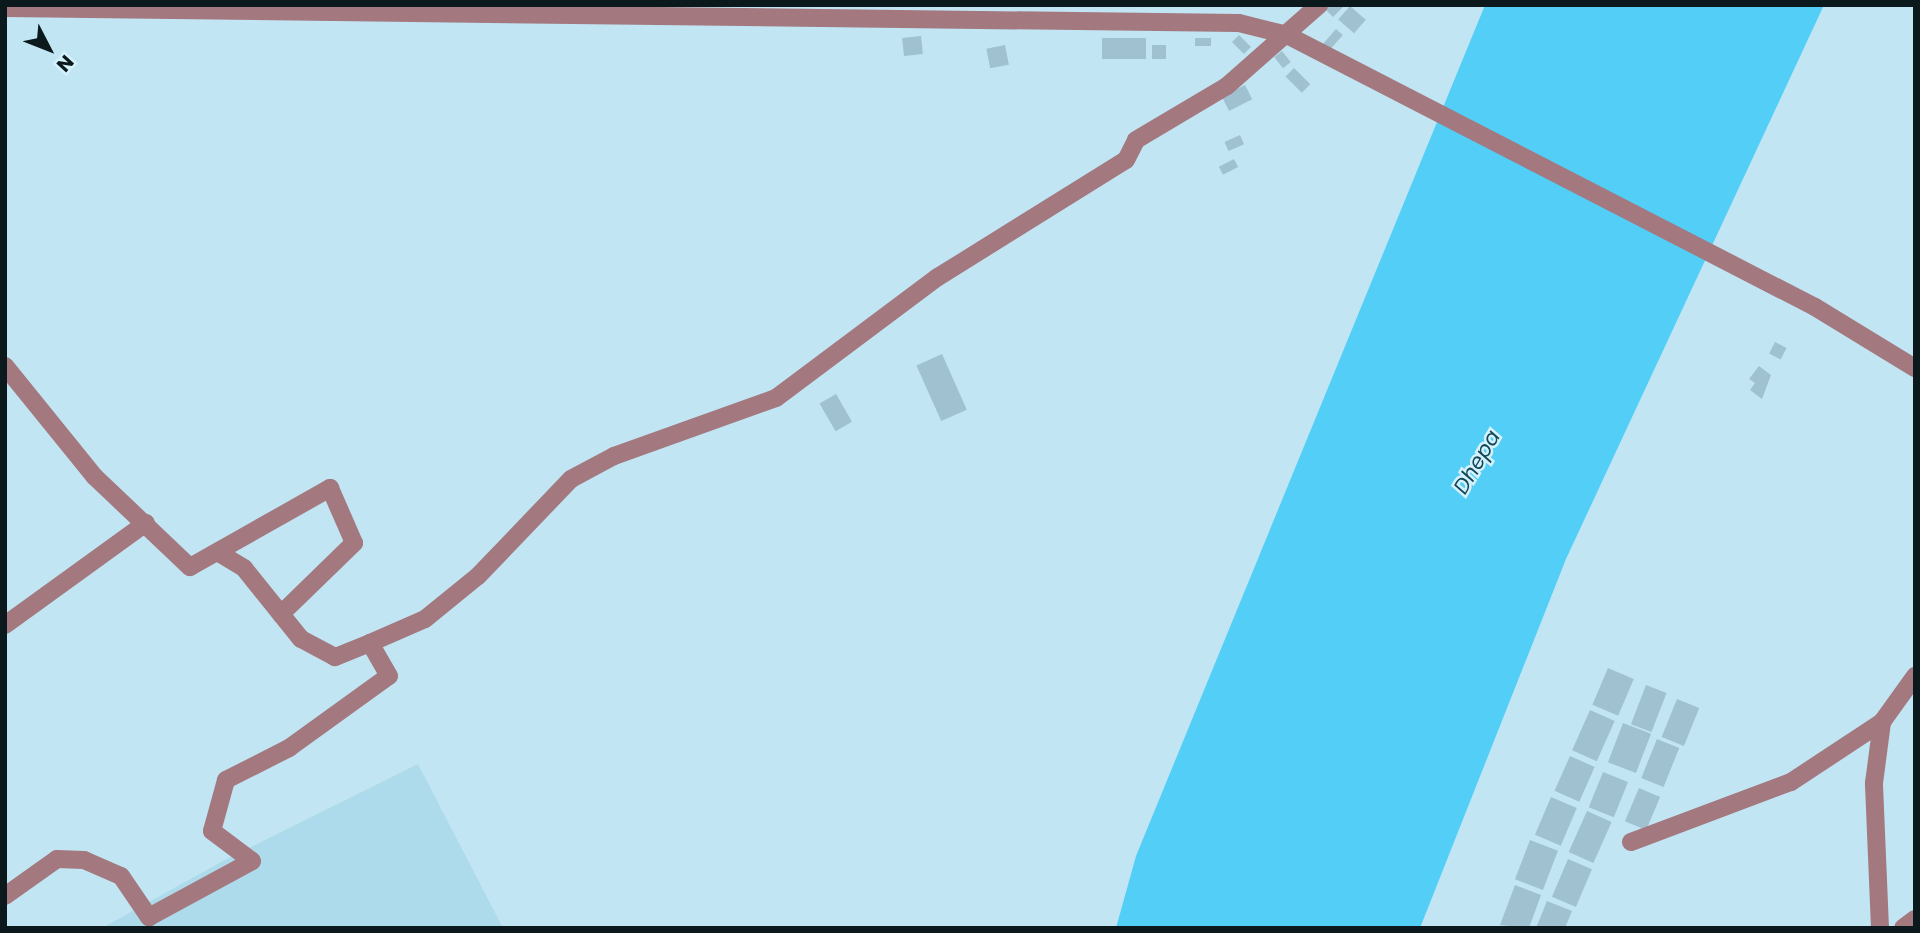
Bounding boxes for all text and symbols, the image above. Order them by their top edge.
north arrow [14,14,84,84]
text: N [50,49,80,78]
water label: Dhepa [1448,426,1506,498]

